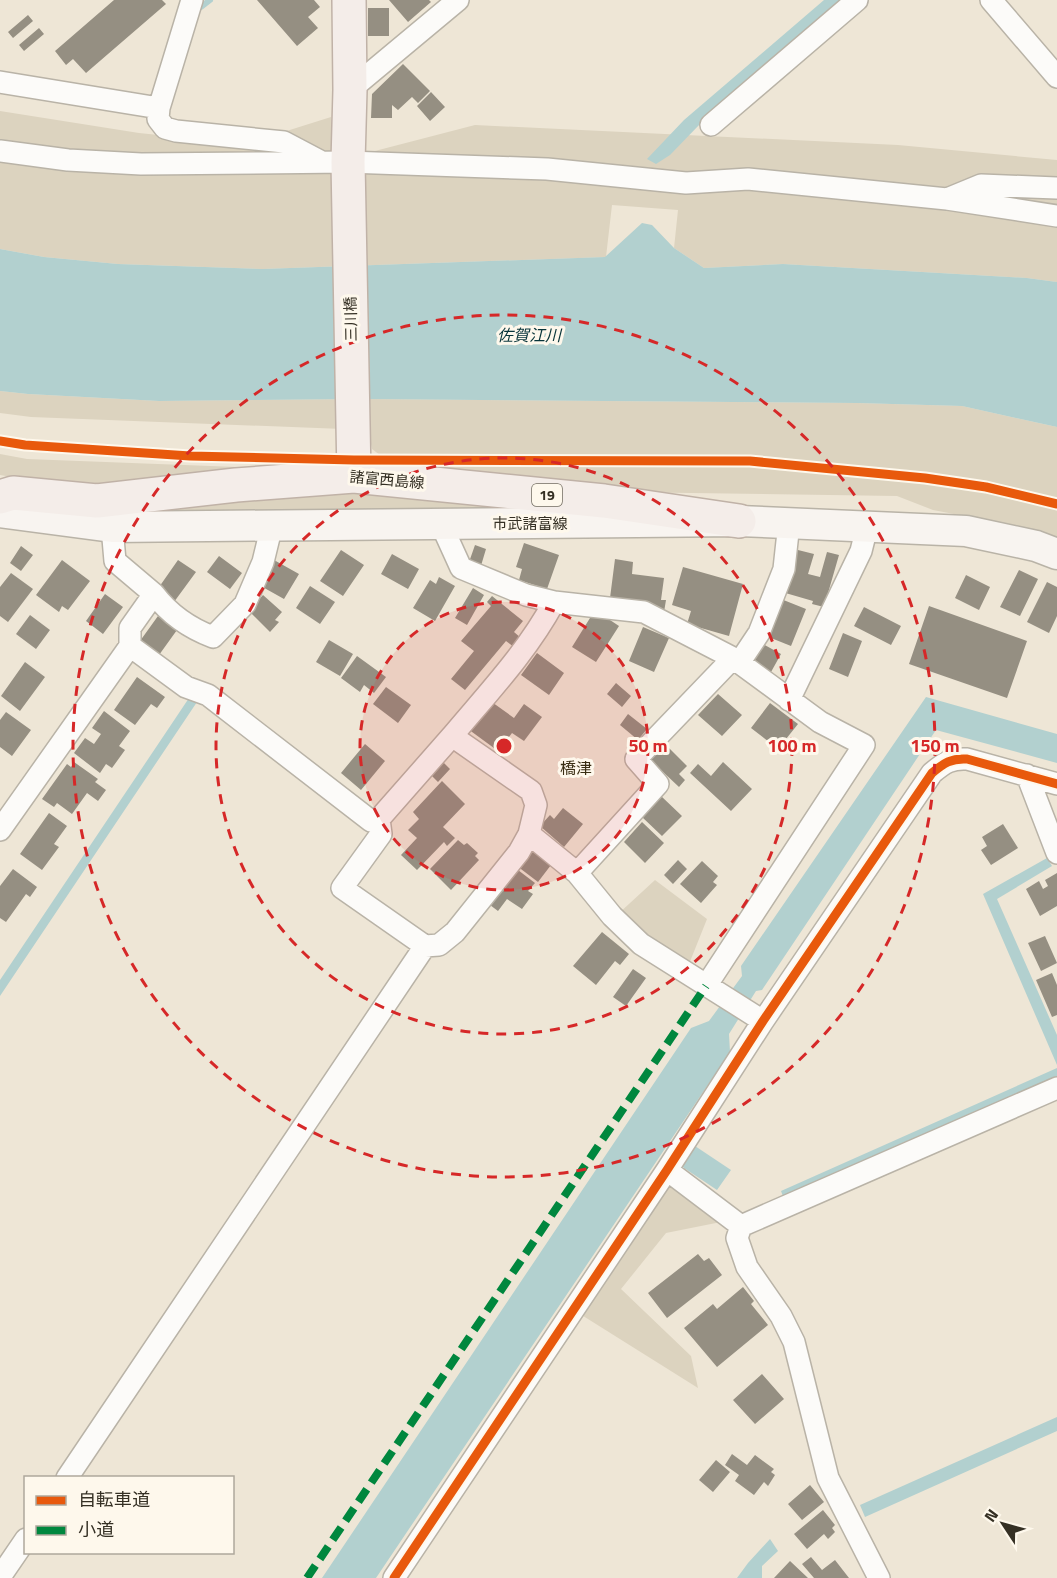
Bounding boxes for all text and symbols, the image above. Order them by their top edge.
street label: 三川橋 [339,296,362,342]
water label: 佐賀江川 [497,323,563,347]
street label: 諸富西島線 [349,465,425,494]
road number: 19 [532,484,562,506]
street label: 市武諸富線 [492,512,568,535]
text: 50 m [628,732,668,759]
text: 100 m [767,732,817,759]
text: 150 m [910,732,960,759]
centre of rings [494,736,514,756]
district label: 橋津 [560,756,592,780]
legend [24,1476,234,1554]
text: 自転車道 [78,1486,150,1513]
north arrow [973,1494,1033,1554]
text: N [978,1504,1004,1527]
text: 小道 [78,1516,114,1543]

